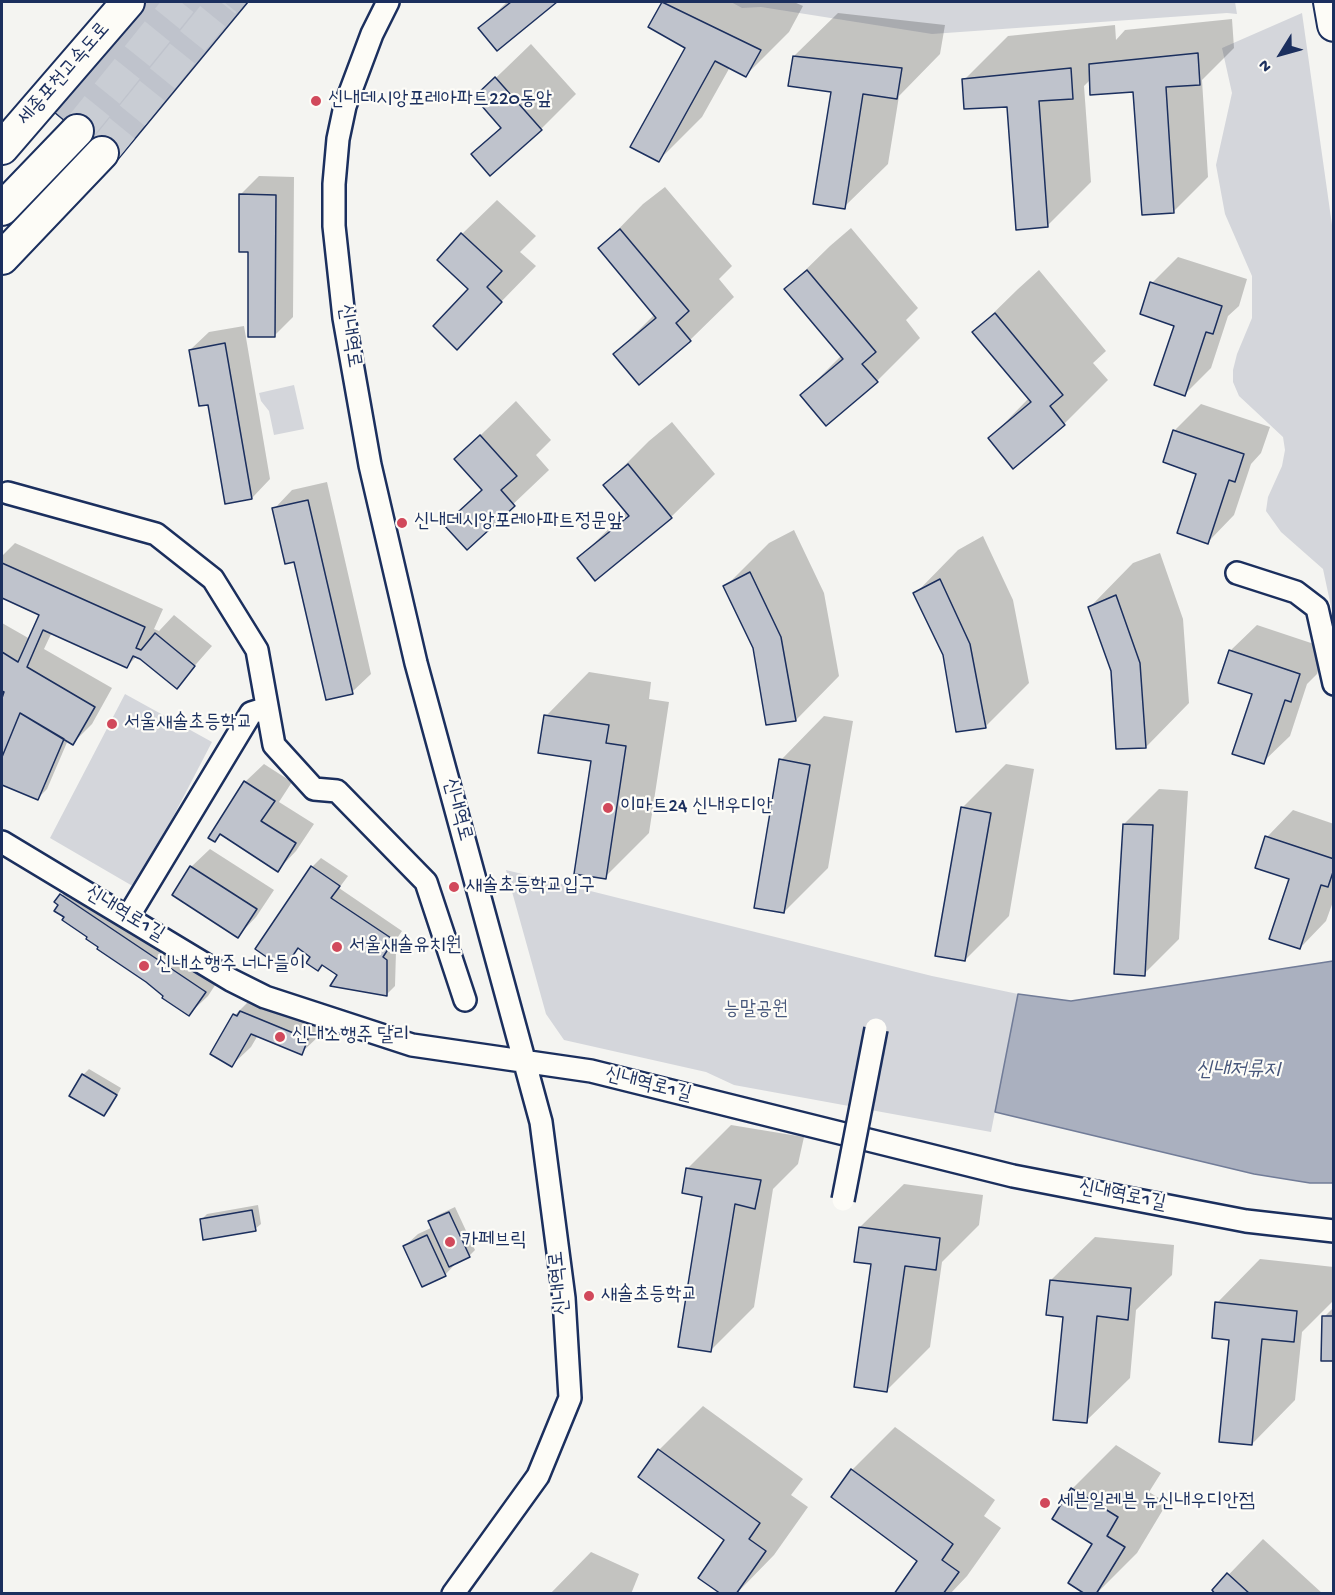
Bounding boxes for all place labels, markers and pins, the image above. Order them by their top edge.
place label: 신내데시앙포레아파트220동앞 [328,89,552,113]
marker: 신내데시앙포레아파트220동앞 [309,94,323,108]
place label: 신내데시앙포레아파트정문앞 [414,511,623,535]
marker: 신내데시앙포레아파트정문앞 [395,516,409,530]
place label: 서울새솔초등학교 [124,712,253,736]
marker: 서울새솔초등학교 [105,717,119,731]
place label: 이마트24 신내우디안 [620,796,773,820]
marker: 이마트24 신내우디안 [601,801,615,815]
place label: 새솔초등학교입구 [466,875,595,899]
marker: 새솔초등학교입구 [447,880,461,894]
place label: 서울새솔유치원 [349,935,462,959]
marker: 서울새솔유치원 [330,940,344,954]
place label: 신내소행주 너나들이 [156,954,306,978]
marker: 신내소행주 너나들이 [137,959,151,973]
place label: 신내소행주 달리 [292,1025,409,1049]
marker: 신내소행주 달리 [273,1030,287,1044]
place label: 카페브릭 [462,1230,526,1254]
marker: 카페브릭 [443,1235,457,1249]
place label: 새솔초등학교 [601,1284,698,1308]
marker: 새솔초등학교 [582,1289,596,1303]
place label: 세븐일레븐 뉴신내우디안점 [1057,1491,1255,1515]
marker: 세븐일레븐 뉴신내우디안점 [1038,1496,1052,1510]

